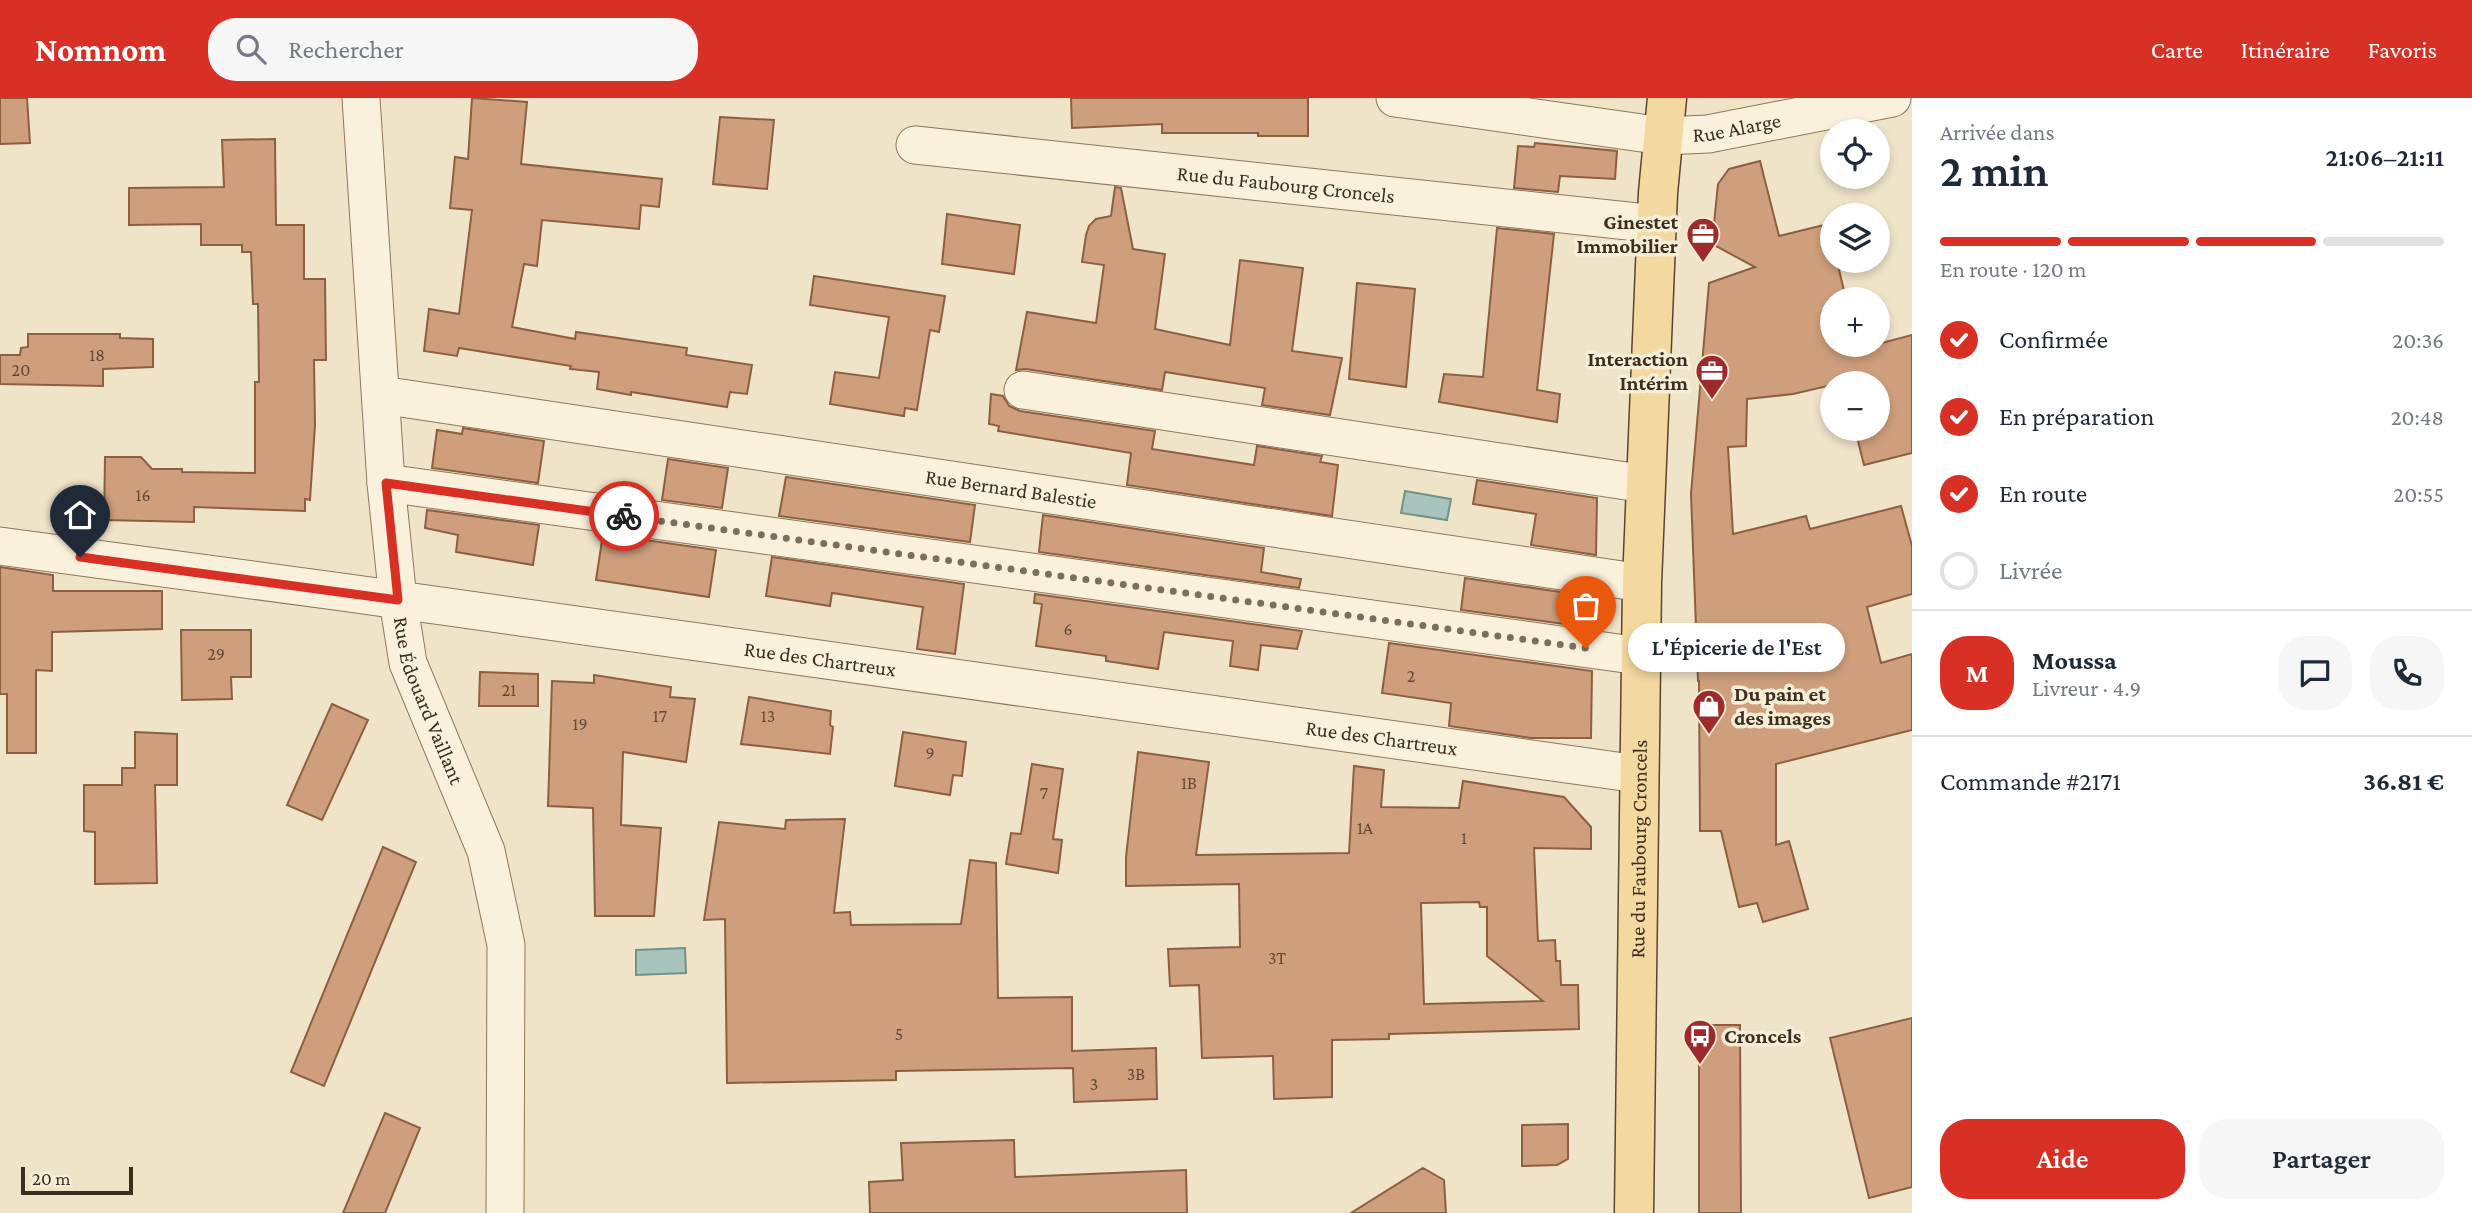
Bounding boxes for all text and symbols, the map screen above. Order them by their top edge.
search box [208,18,698,81]
icon: search [232,30,270,68]
text: Nomnom [35,31,166,68]
text: Rechercher [288,35,404,64]
text: Carte [2151,36,2203,63]
text: Itinéraire [2241,36,2330,63]
text: Favoris [2368,36,2437,63]
street label: Rue Alarge [1692,108,1783,147]
map controls [1820,119,1890,441]
button: locate [1820,119,1890,189]
text: Arrivée dans [1940,119,2055,145]
text: 21:06–21:11 [2326,143,2444,172]
text: 2 min [1940,145,2048,196]
street label: Rue du Faubourg Croncels [1176,161,1396,208]
button: layers [1820,203,1890,273]
place label: Ginestet Immobilier [1577,210,1679,258]
office icon: Ginestet Immobilier [1684,215,1722,264]
text: En route · 120 m [1940,256,2087,282]
button: + [1820,287,1890,357]
icon: check [1940,321,1978,359]
text: Confirmée [1999,325,2108,354]
text: 20:36 [2392,327,2444,353]
house number: 18 [89,345,105,365]
place label: Interaction Intérim [1587,347,1688,395]
office icon: Interaction Intérim [1693,352,1731,401]
house number: 20 [12,360,30,380]
button: − [1820,371,1890,441]
icon: check [1940,398,1978,436]
text: En préparation [1999,402,2154,431]
text: 20:48 [2391,404,2444,430]
street label: Rue Bernard Balestie [924,464,1098,514]
icon: check [1940,475,1978,513]
text: En route [1999,479,2087,508]
courier [589,481,659,551]
text: 20:55 [2393,481,2444,507]
pin [50,485,110,557]
house number: 16 [135,485,151,505]
icon: home [61,496,99,534]
icon: bike [605,497,643,535]
text: Livrée [1999,556,2062,585]
pin [1556,576,1616,648]
icon: bag [1567,587,1605,625]
street label: Rue Édouard Vaillant [389,615,469,789]
house number: 6 [1063,619,1073,639]
callout: L'Épicerie de l'Est [1628,624,1845,672]
text: L'Épicerie de l'Est [1651,634,1822,660]
button: chat [2278,636,2352,710]
button: phone [2370,636,2444,710]
street label: Rue des Chartreux [743,637,898,682]
house number: 29 [207,644,225,664]
text: Moussa [2032,646,2117,675]
text: M [1966,659,1988,688]
house number: 2 [1407,666,1415,686]
text: Livreur · 4.9 [2032,675,2141,701]
house number: 21 [502,680,516,700]
place label: Du pain et des images [1734,682,1831,730]
shop icon: Du pain et des images [1690,687,1728,736]
house number: 17 [653,706,667,726]
house number: 13 [761,706,775,726]
house number: 19 [572,714,588,734]
street label: Rue des Chartreux [1304,715,1459,761]
street label: Rue du Faubourg Croncels [1625,739,1652,959]
house number: 9 [925,743,935,763]
text: Commande #2171 [1940,767,2121,796]
text: 36.81 € [2363,767,2444,796]
house number: 1B [1181,773,1197,793]
house number: 7 [1040,783,1048,803]
house number: 1A [1357,818,1374,838]
house number: 1 [1461,828,1467,848]
house number: 3T [1268,948,1286,968]
bus stop icon: Croncels [1681,1017,1719,1066]
house number: 5 [895,1024,903,1044]
place label: Croncels [1724,1024,1802,1048]
house number: 3B [1127,1064,1145,1084]
house number: 3 [1090,1074,1098,1094]
button: Aide [1940,1119,2185,1199]
button: Partager [2199,1119,2444,1199]
scale bar [21,1164,133,1196]
text: 20 m [32,1168,71,1189]

